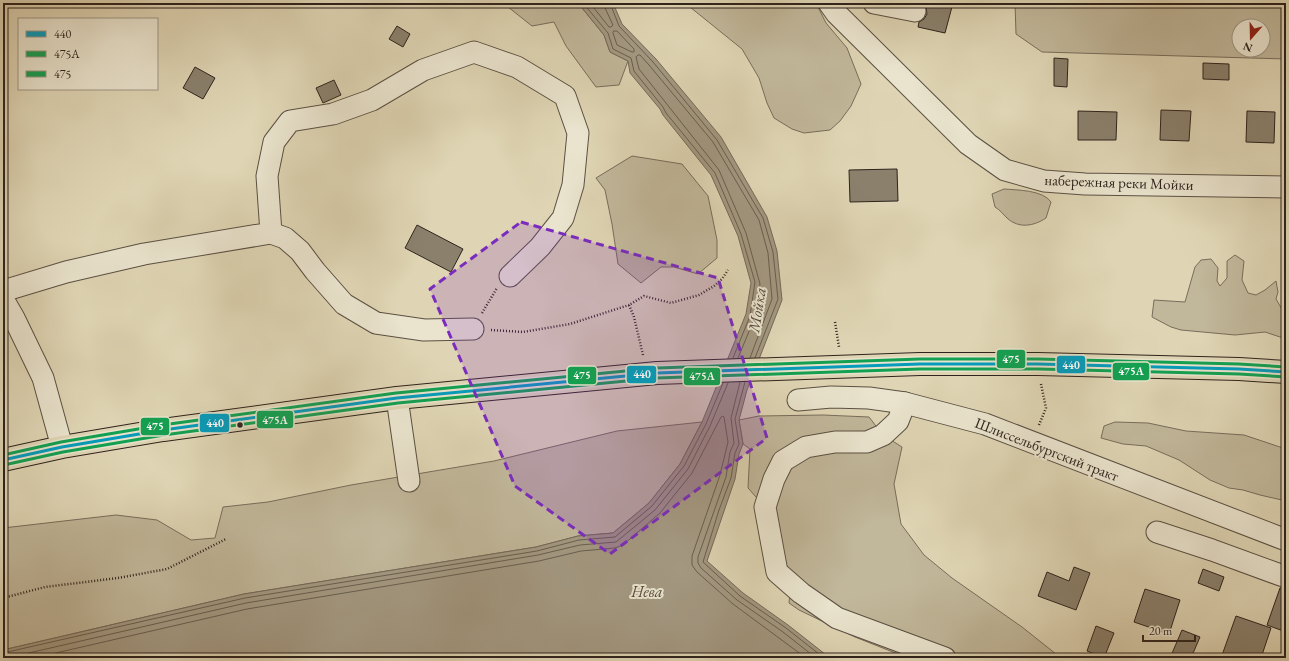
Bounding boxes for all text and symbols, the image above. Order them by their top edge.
legend [18,18,158,90]
north arrow [1231,18,1271,58]
text: 440 [54,26,72,42]
text: N [1241,39,1254,55]
text: 475А [54,46,80,62]
text: 475 [54,66,72,82]
street label: набережная реки Мойки [1044,170,1194,194]
water label: Мойка [743,286,771,335]
line badge: 475 [996,349,1026,369]
text: 475 [1002,352,1020,366]
line badge: 440 [1056,355,1086,374]
text: 440 [1062,358,1080,372]
line badge: 475А [1112,362,1150,381]
text: 475А [1118,364,1144,378]
line badge: 440 [626,365,657,384]
line badge: 475 [567,366,597,385]
text: 440 [633,367,651,381]
line badge: 475А [683,367,721,386]
text: 475 [573,368,591,382]
text: 475А [689,369,715,383]
line badge: 475А [256,410,294,429]
line badge: 440 [199,413,230,433]
text: 475А [262,413,288,427]
street label: Шлиссельбургский тракт [972,413,1122,485]
text: 440 [206,416,224,430]
line badge: 475 [140,417,170,436]
text: 475 [146,419,164,433]
unlabelled marker [235,420,245,430]
water label: Нева [630,581,663,602]
scale bar [1143,617,1195,643]
text: 20 m [1149,623,1173,639]

